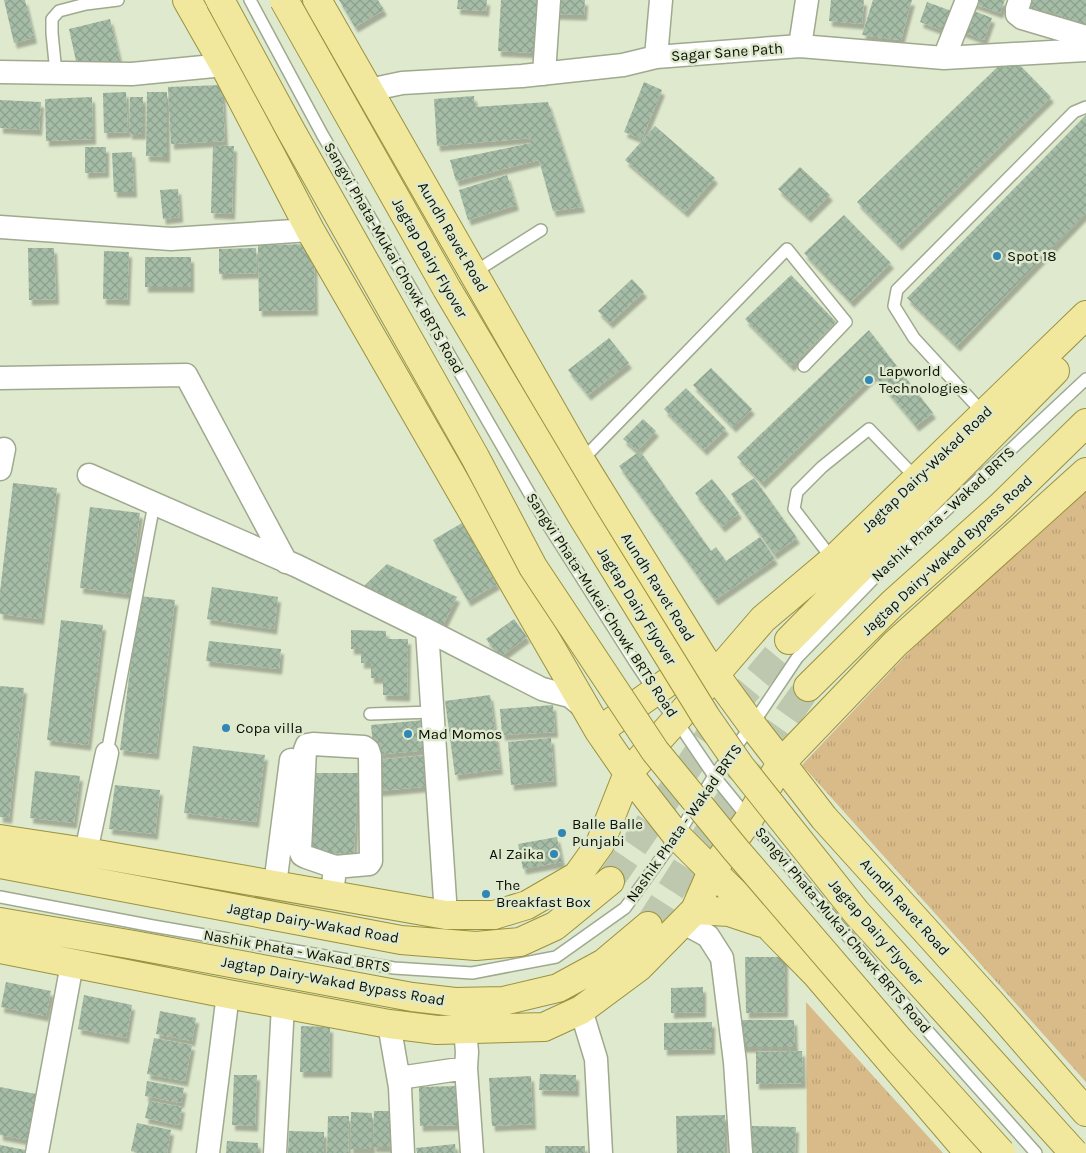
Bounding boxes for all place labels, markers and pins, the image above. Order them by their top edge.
place label: Spot 18 [1007,247,1056,265]
marker: Spot 18 [991,250,1003,262]
place label: Lapworld Technologies [879,362,968,397]
marker: Lapworld Technologies [863,374,875,386]
place label: Copa villa [236,719,303,737]
marker: Copa villa [220,722,232,734]
place label: Mad Momos [418,725,502,743]
marker: Mad Momos [402,728,414,740]
place label: Balle Balle Punjabi [572,815,643,850]
marker: Balle Balle Punjabi [556,827,568,839]
place label: Al Zaika [489,845,544,863]
marker: Al Zaika [548,848,560,860]
place label: The Breakfast Box [496,876,591,911]
marker: The Breakfast Box [480,888,492,900]

